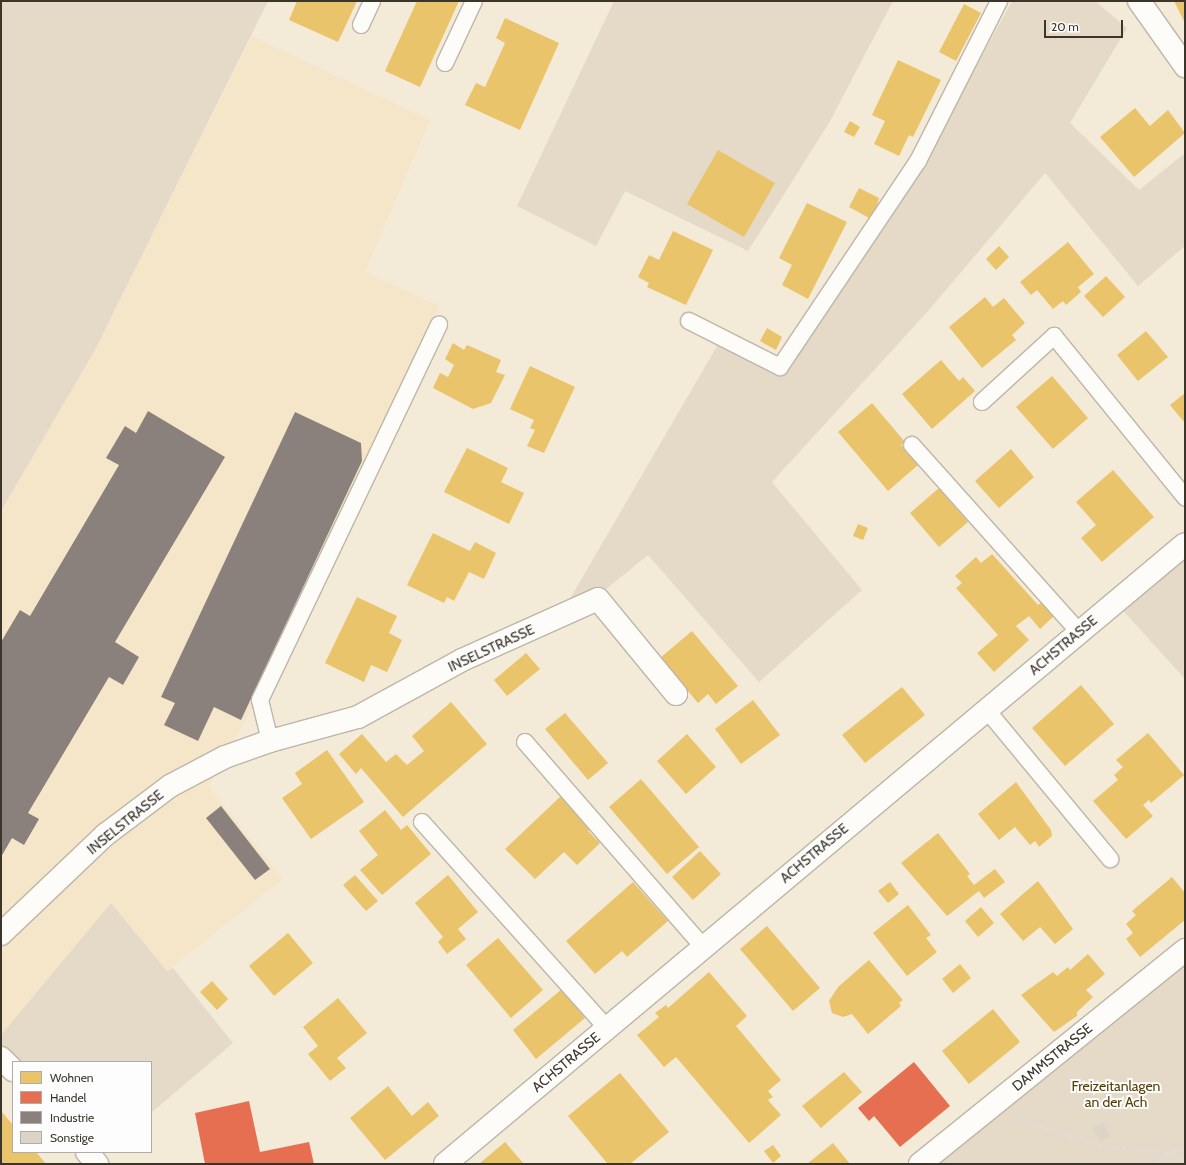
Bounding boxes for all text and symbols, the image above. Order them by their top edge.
scale bar [1046,12,1125,38]
text: 20 m [1051,19,1079,34]
street label: ACHSTRASSE [1026,612,1100,678]
street label: INSELSTRASSE [445,621,537,675]
street label: INSELSTRASSE [84,786,166,858]
street label: ACHSTRASSE [777,820,851,886]
street label: DAMMSTRASSE [1009,1020,1095,1094]
street label: ACHSTRASSE [529,1029,603,1095]
legend [12,1061,152,1153]
text: Wohnen [50,1070,94,1085]
park label: Freizeitanlagen an der Ach [1072,1078,1160,1110]
text: Handel [50,1090,86,1105]
text: Industrie [50,1110,94,1125]
text: Sonstige [50,1130,94,1145]

